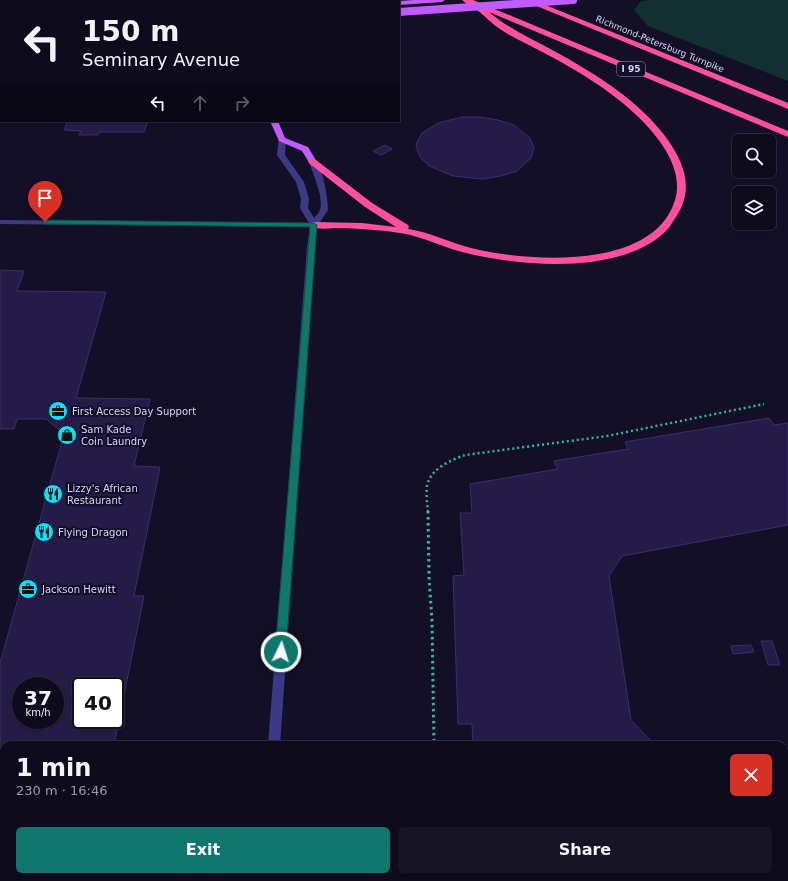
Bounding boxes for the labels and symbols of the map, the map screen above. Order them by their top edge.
street label: Richmond-Petersburg Turnpike [594,14,726,75]
road number: I 95 [617,62,645,76]
pin [28,181,62,222]
office icon: First Access Day Support [47,400,69,422]
place label: First Access Day Support [72,406,196,417]
shop icon: Sam Kade Coin Laundry [56,424,78,446]
place label: Sam Kade Coin Laundry [81,424,147,447]
restaurant icon: Lizzy's African Restaurant [42,483,64,505]
place label: Lizzy's African Restaurant [67,483,138,506]
restaurant icon: Flying Dragon [33,521,55,543]
place label: Flying Dragon [58,527,128,538]
office icon: Jackson Hewitt [17,578,39,600]
place label: Jackson Hewitt [41,584,116,595]
position arrow [260,631,302,673]
speed limit sign: 40 [72,677,124,729]

